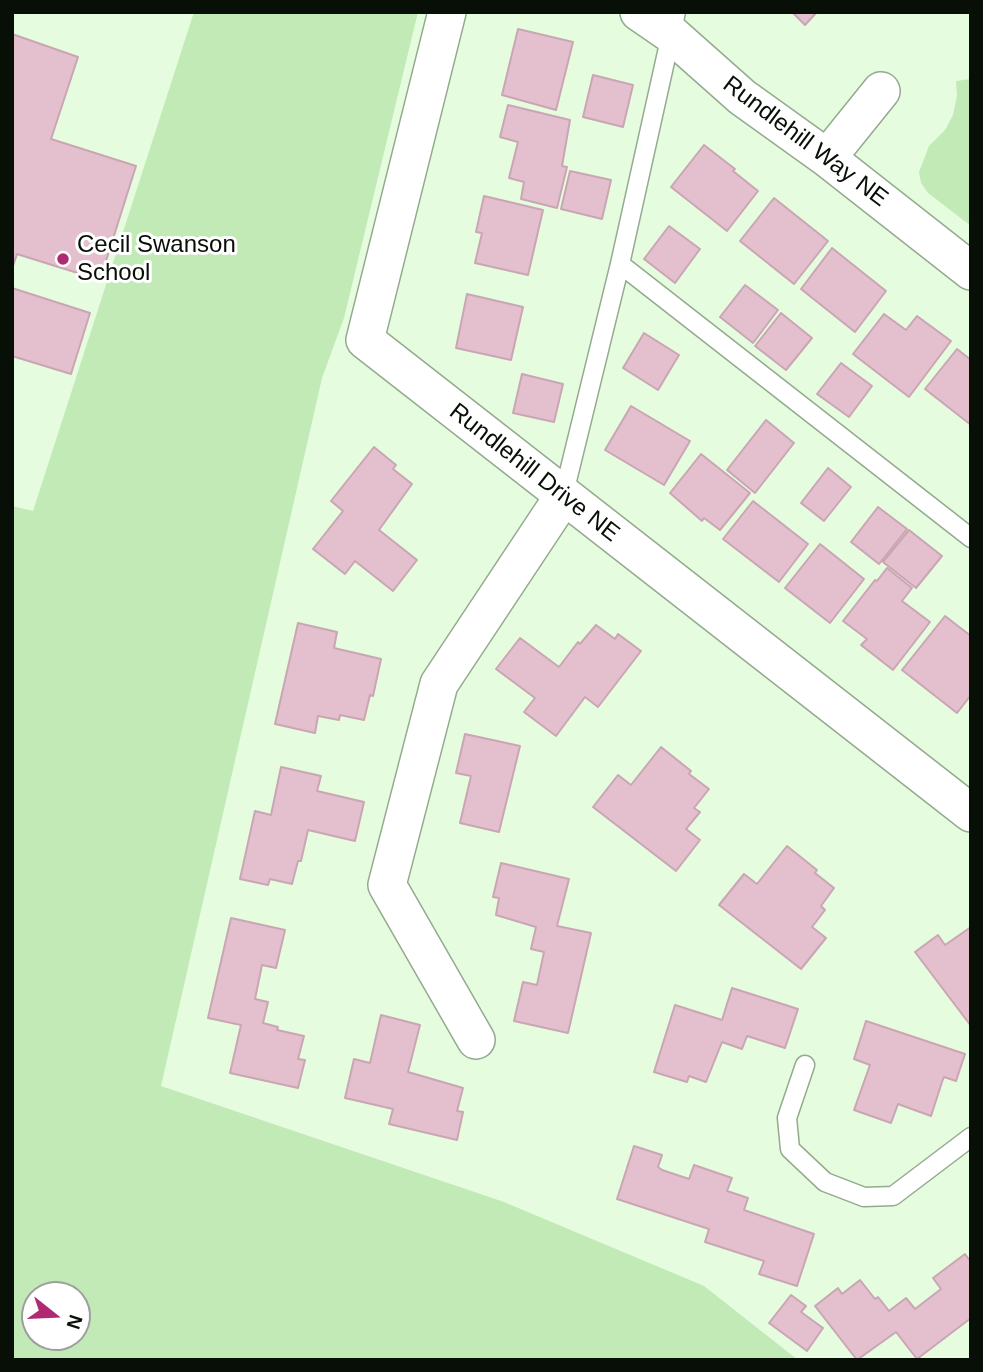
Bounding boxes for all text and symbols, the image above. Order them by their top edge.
street label: Rundlehill Way NE [717,71,893,213]
place label: Cecil Swanson School [77,231,236,287]
marker: Cecil Swanson School [55,251,71,267]
street label: Rundlehill Drive NE [443,398,625,548]
north arrow [21,1281,91,1351]
text: N [62,1312,87,1332]

